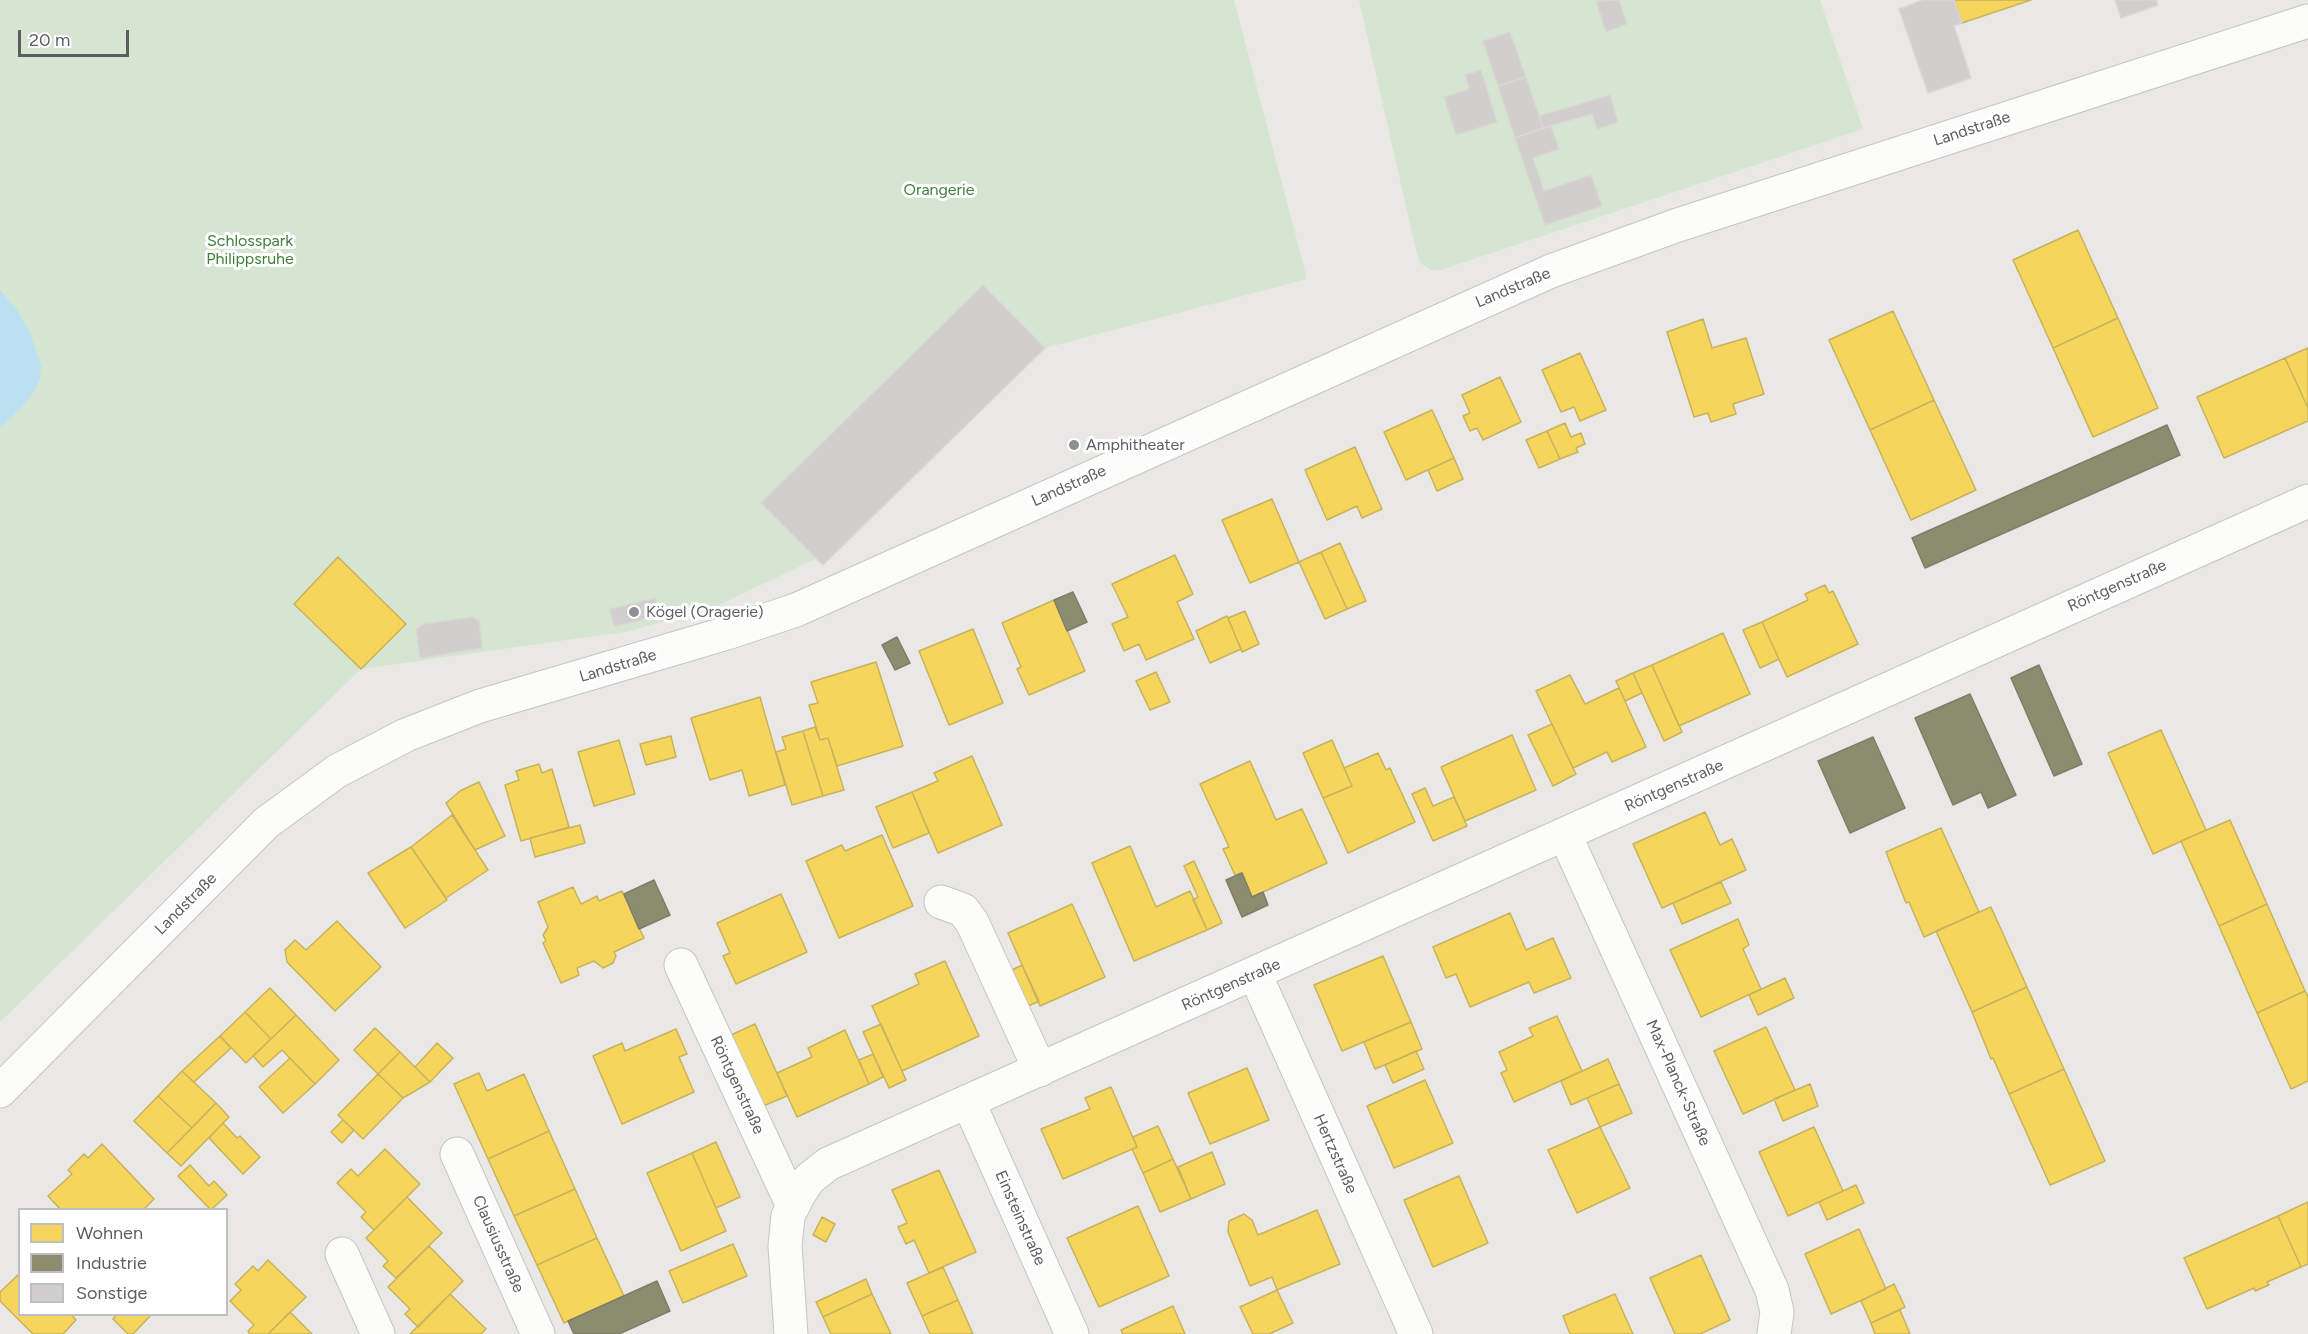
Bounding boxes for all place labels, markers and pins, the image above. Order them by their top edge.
place label: Amphitheater [1086,435,1185,455]
marker: Amphitheater [1067,438,1081,452]
place label: Kögel (Oragerie) [646,602,764,622]
marker: Kögel (Oragerie) [627,605,641,619]

